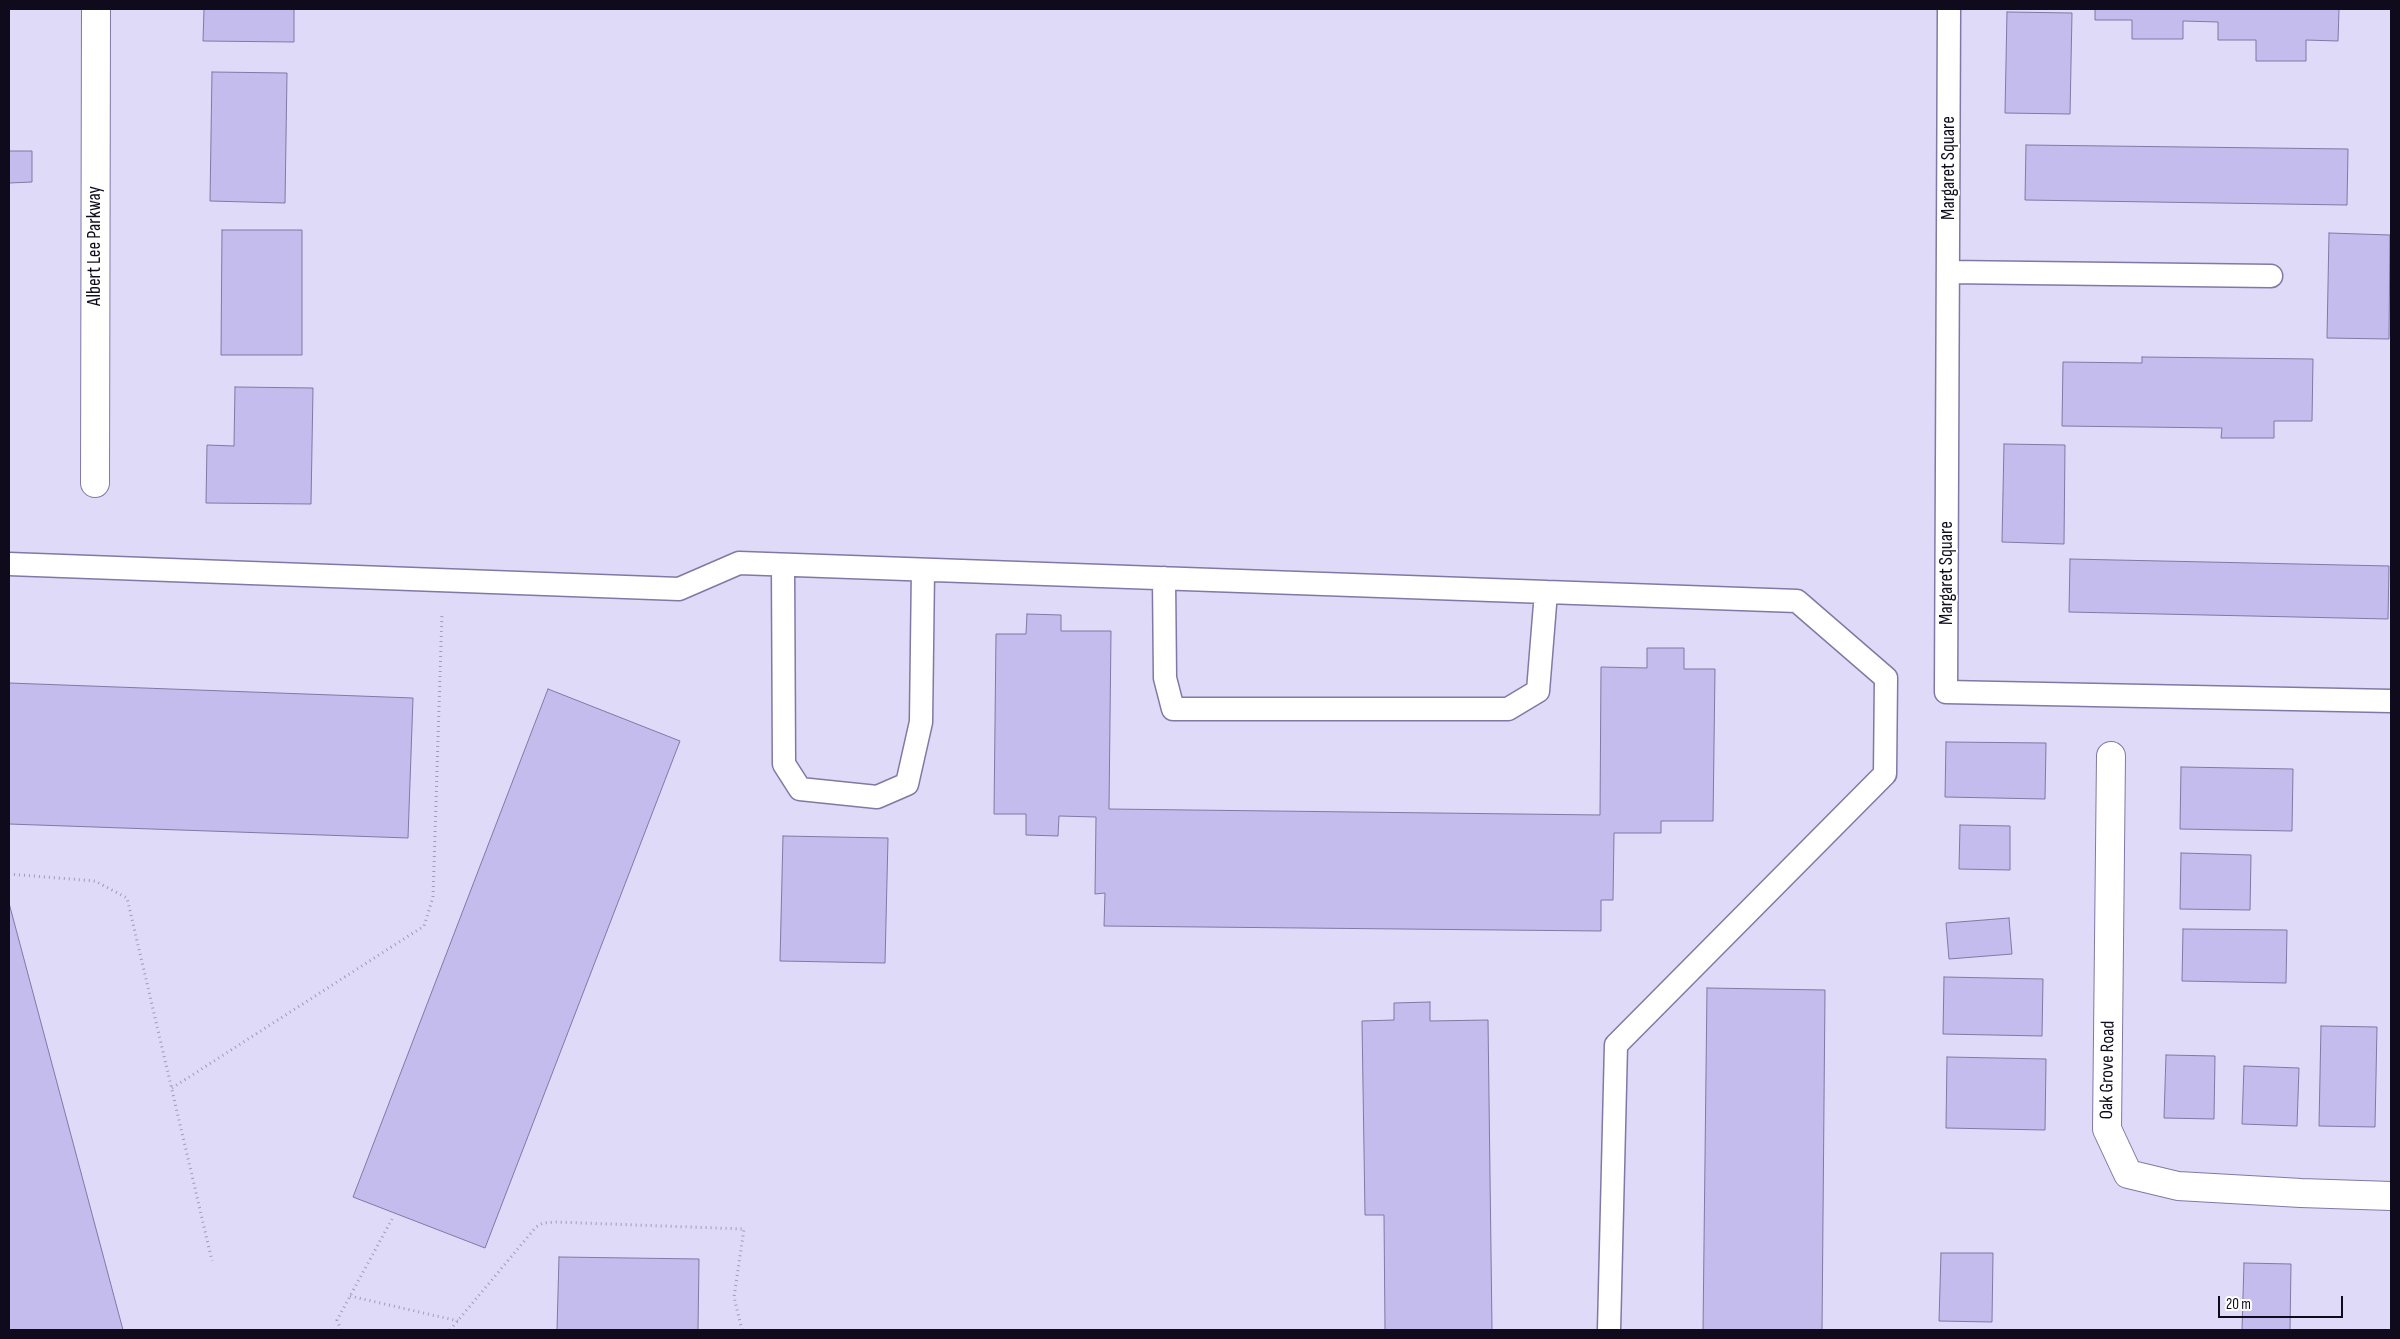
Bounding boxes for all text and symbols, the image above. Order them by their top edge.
street label: Margaret Square [1938,116,1960,220]
street label: Albert Lee Parkway [84,186,106,306]
street label: Margaret Square [1936,521,1958,625]
street label: Oak Grove Road [2096,1020,2120,1120]
scale bar [2220,1286,2345,1318]
text: 20 m [2226,1295,2251,1314]

